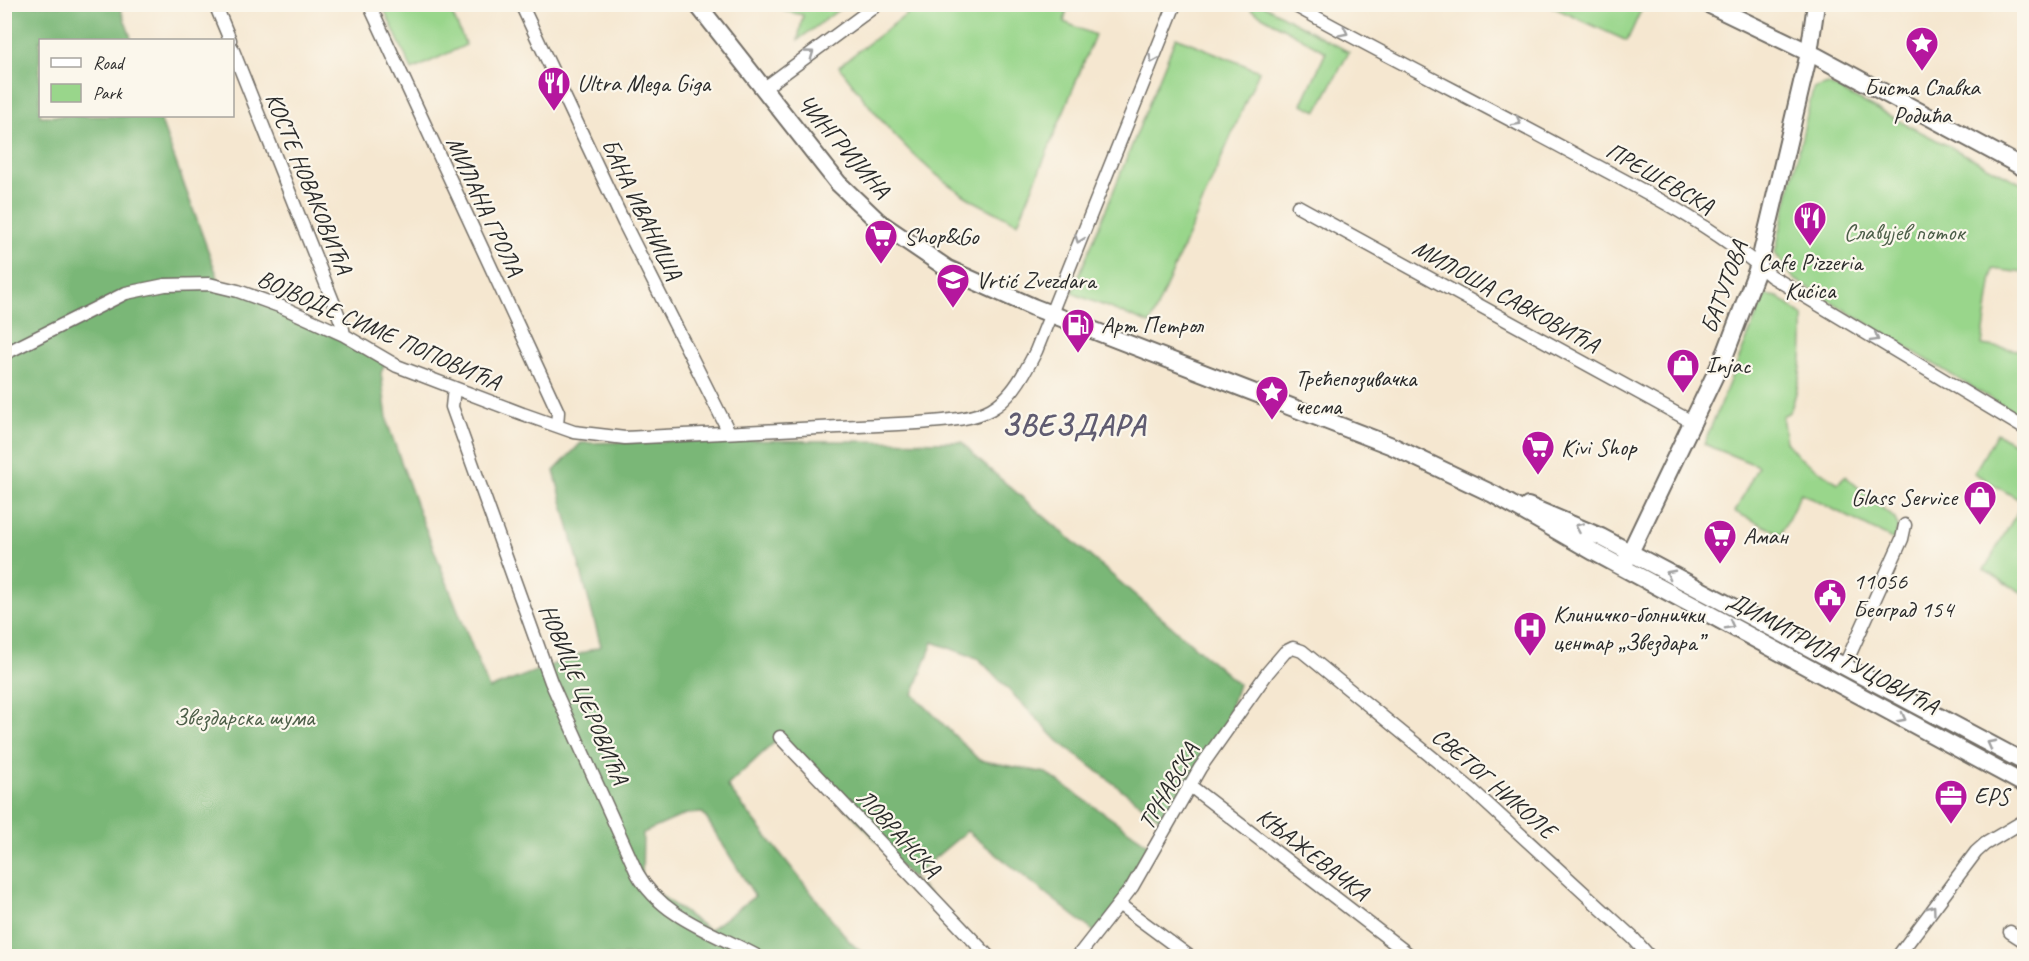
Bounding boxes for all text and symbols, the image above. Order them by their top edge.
one-way arrow [1337,25,1348,36]
place icon: Биста Славка Родића [1904,25,1940,72]
legend [39,39,234,117]
one-way arrow [804,50,815,61]
text: Road [93,52,126,74]
one-way arrow [1148,52,1160,63]
restaurant icon: Ultra Mega Giga [536,65,572,112]
place label: Ultra Mega Giga [577,68,711,98]
place label: Биста Славка Родића [1864,72,1981,130]
text: Park [93,82,123,104]
street label: КОСТЕ НОВАКОВИЋА [259,88,359,279]
street label: ЧИНГРИЈИНА [791,88,898,205]
one-way arrow [1511,115,1521,126]
street label: МИЛАНА ГРОЛА [440,132,531,281]
street label: БАНА ИВАНИША [595,133,690,285]
street label: ПРЕШЕВСКА [1601,135,1720,221]
restaurant icon: Cafe Pizzeria Kućica [1792,200,1828,247]
park label: Славујев поток [1844,217,1966,247]
supermarket icon: Shop&Go [863,218,899,265]
place label: Shop&Go [904,221,980,251]
street label: МИЛОША САВКОВИЋА [1408,232,1605,360]
one-way arrow [1074,233,1087,244]
street label: БАТУТОВА [1694,236,1755,337]
place label: Cafe Pizzeria Kućica [1758,247,1864,305]
school or university icon: Vrtić Zvezdara [935,262,971,309]
street label: ВОЈВОДЕ СИМЕ ПОПОВИЋА [253,263,506,398]
place label: Vrtić Zvezdara [976,265,1098,295]
fuel station icon: Арт Петрол [1060,307,1096,354]
place label: Арт Петрол [1101,310,1204,340]
one-way arrow [1869,330,1879,342]
shop icon: Injac [1665,347,1701,394]
place label: Injac [1706,350,1752,380]
place label: Трећепозивачка чесма [1295,363,1418,421]
place icon: Трећепозивачка чесма [1254,374,1290,421]
district label: ЗВЕЗДАРА [1002,406,1147,444]
supermarket icon: Kivi Shop [1520,429,1556,476]
place label: Kivi Shop [1561,432,1638,462]
shop icon: Glass Service [1962,479,1998,526]
place label: Glass Service [1851,482,1959,512]
supermarket icon: Аман [1702,518,1738,565]
place label: Аман [1743,521,1789,551]
one-way arrow [1574,523,1585,535]
place label: 11056 Београд 154 [1853,566,1955,624]
one-way arrow [1665,569,1676,581]
public building icon: 11056 Београд 154 [1812,577,1848,624]
street label: ДИМИТРИЈА ТУЦОВИЋА [1723,585,1944,722]
street label: НОВИЦЕ ЦЕРОВИЋА [533,599,636,789]
place label: Клиничко-болнички центар „Звездара” [1553,599,1708,657]
hospital icon: Клиничко-болнички центар „Звездара” [1512,610,1548,657]
one-way arrow [1724,618,1735,629]
park label: Звездарска шума [174,702,316,732]
one-way arrow [1896,711,1906,722]
street label: СВЕТОГ НИКОЛЕ [1426,721,1564,847]
street label: ТРНАВСКА [1131,736,1205,835]
one-way arrow [1987,740,1997,751]
office icon: EPS [1933,778,1969,825]
place label: EPS [1974,781,2012,811]
street label: ЛОВРАНСКА [850,782,948,884]
street label: КЊАЖЕВАЧКА [1251,801,1376,908]
one-way arrow [1925,905,1936,916]

